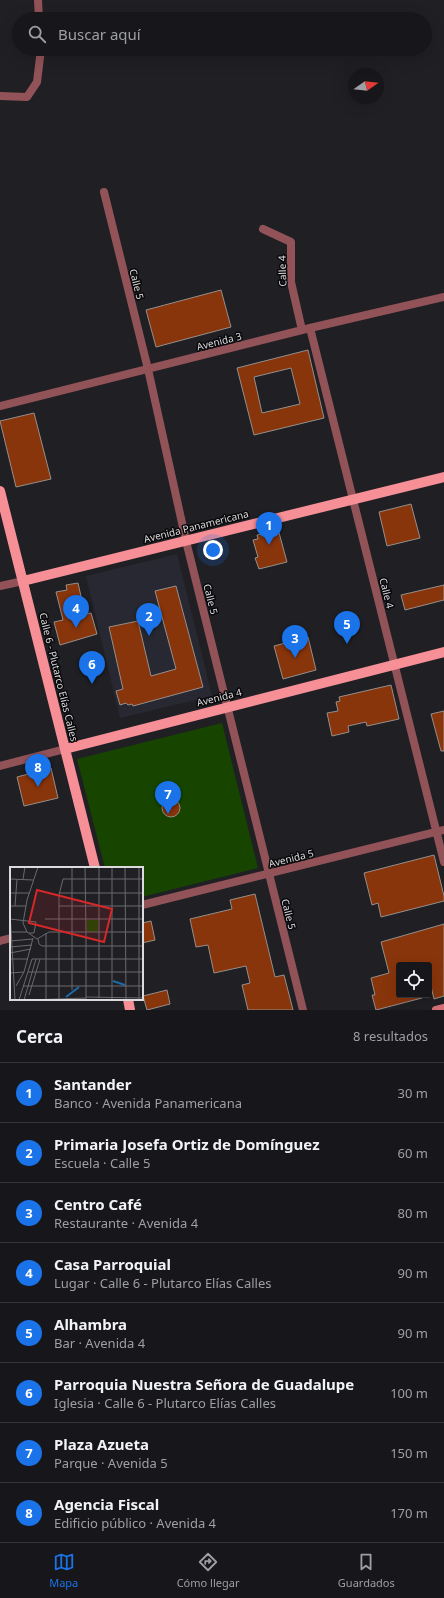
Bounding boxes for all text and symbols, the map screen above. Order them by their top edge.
search box [12,12,432,56]
icon: search [26,23,48,45]
text: Buscar aquí [58,24,141,44]
north arrow [348,68,384,104]
street label: Calle 4 [274,255,290,287]
street label: Calle 5 [126,267,148,301]
street label: Avenida 3 [195,329,243,353]
street label: Avenida Panamericana [142,506,250,546]
pin: 1 [256,512,282,545]
your location [203,540,223,560]
street label: Calle 4 [376,576,398,610]
street label: Calle 5 [200,582,222,616]
pin: 4 [63,595,89,628]
pin: 2 [136,603,162,636]
street label: Calle 6 - Plutarco Elías Calles [36,611,82,743]
pin: 5 [334,611,360,644]
pin: 3 [282,625,308,658]
pin: 6 [79,651,105,684]
street label: Avenida 4 [195,685,243,709]
pin: 8 [25,754,51,787]
pin: 7 [155,781,181,814]
street label: Avenida 5 [267,846,315,870]
inset map [10,867,143,1000]
street label: Calle 5 [278,897,300,931]
map controls [396,962,432,998]
button: locate [396,962,432,998]
text: Cerca [16,1025,63,1048]
text: 8 resultados [353,1027,428,1045]
text: Santander [54,1074,131,1094]
text: 1 [25,1084,33,1102]
text: 30 m [398,1084,428,1102]
text: Banco · Avenida Panamericana [54,1094,242,1112]
text: Primaria Josefa Ortiz de Domínguez [54,1134,320,1154]
text: 2 [25,1144,33,1162]
text: 60 m [398,1144,428,1162]
text: Escuela · Calle 5 [54,1154,150,1172]
text: Centro Café [54,1194,142,1214]
text: 3 [25,1204,33,1222]
text: 80 m [398,1204,428,1222]
text: Restaurante · Avenida 4 [54,1214,198,1232]
text: Casa Parroquial [54,1254,171,1274]
text: 4 [25,1264,33,1282]
text: 90 m [398,1264,428,1282]
text: Lugar · Calle 6 - Plutarco Elías Calles [54,1274,272,1292]
text: Alhambra [54,1314,127,1334]
text: 5 [25,1324,33,1342]
text: 90 m [398,1324,428,1342]
text: Bar · Avenida 4 [54,1334,145,1352]
text: Parroquia Nuestra Señora de Guadalupe [54,1374,354,1394]
text: 6 [25,1384,33,1402]
text: 100 m [390,1384,428,1402]
text: Iglesia · Calle 6 - Plutarco Elías Calles [54,1394,276,1412]
text: Plaza Azueta [54,1434,149,1454]
text: 7 [25,1444,33,1462]
text: 150 m [390,1444,428,1462]
text: Parque · Avenida 5 [54,1454,168,1472]
text: Agencia Fiscal [54,1494,159,1514]
text: 8 [25,1504,33,1522]
text: 170 m [390,1504,428,1522]
text: Edificio público · Avenida 4 [54,1514,216,1532]
tab: Mapa [49,1551,78,1590]
tab: Cómo llegar [177,1551,239,1590]
tab: Guardados [338,1551,395,1590]

